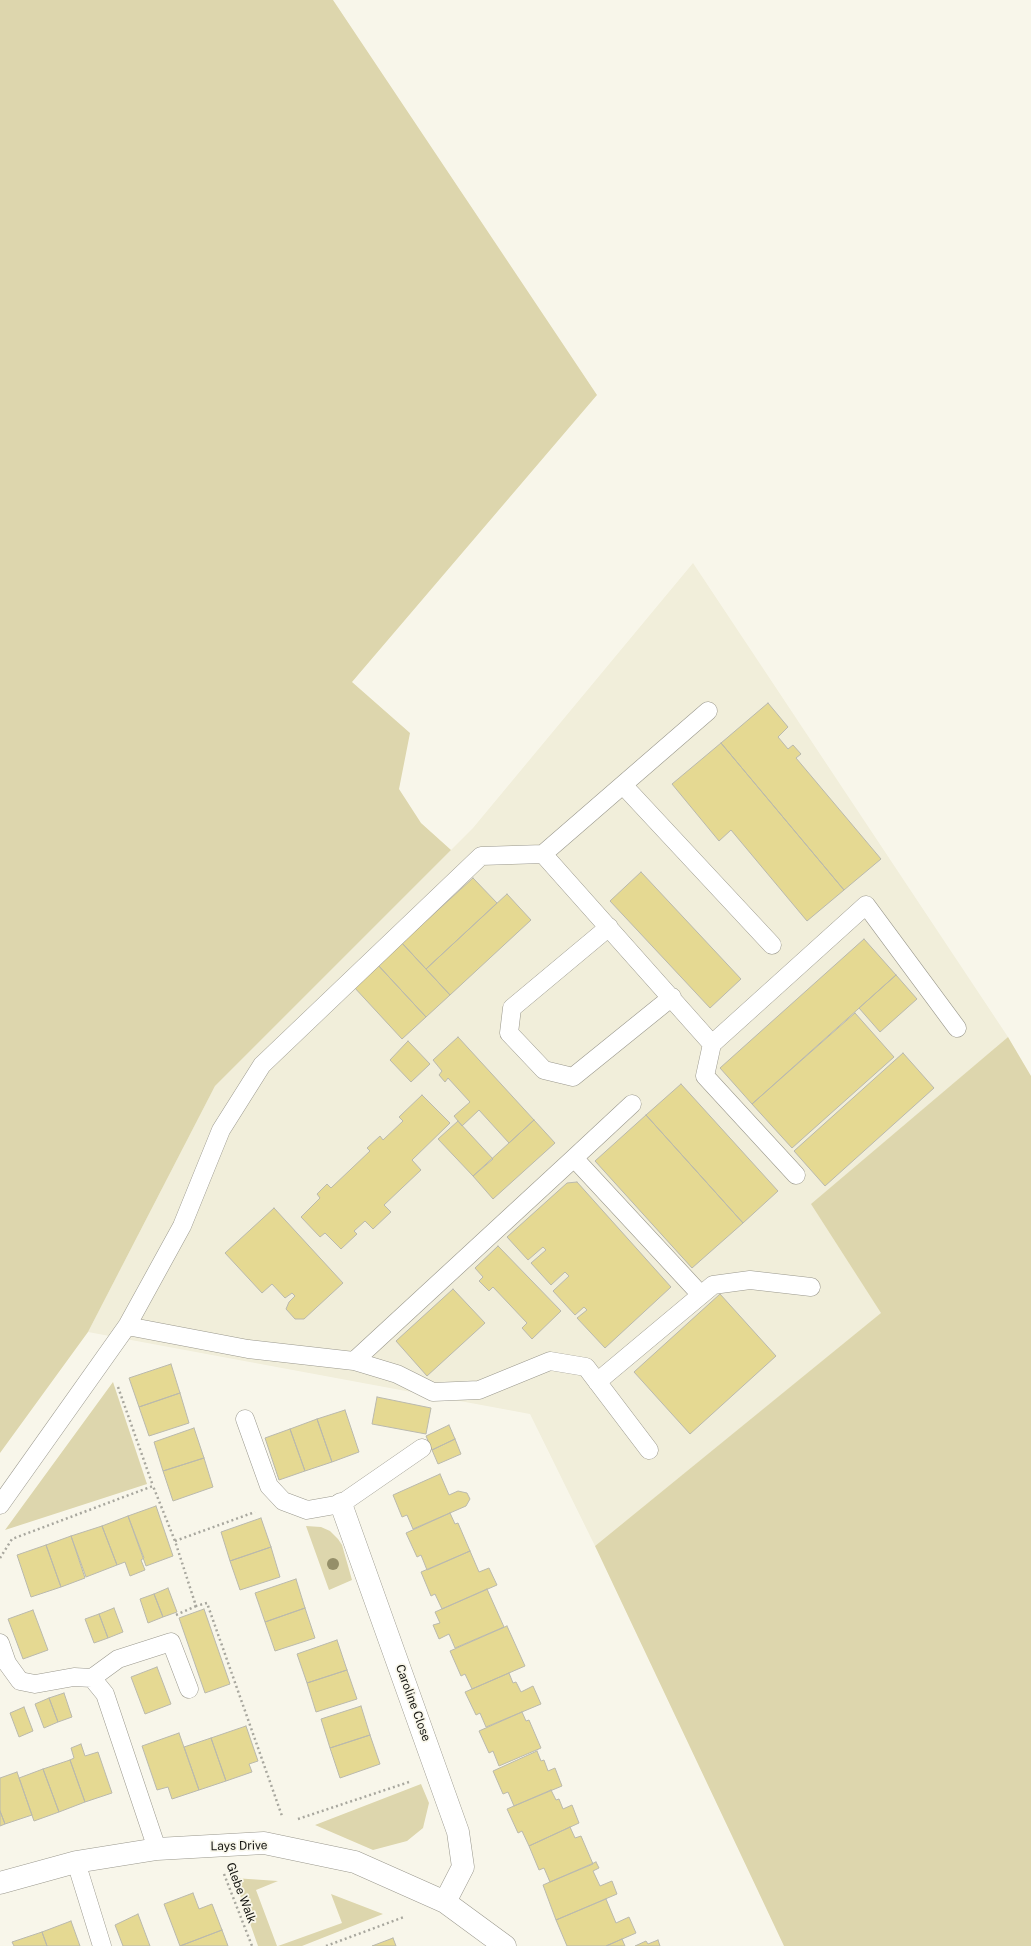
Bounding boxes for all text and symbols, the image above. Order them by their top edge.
street label: Caroline Close [392,1663,434,1743]
street label: Lays Drive [210,1838,268,1854]
street label: Glebe Walk [223,1861,259,1925]

